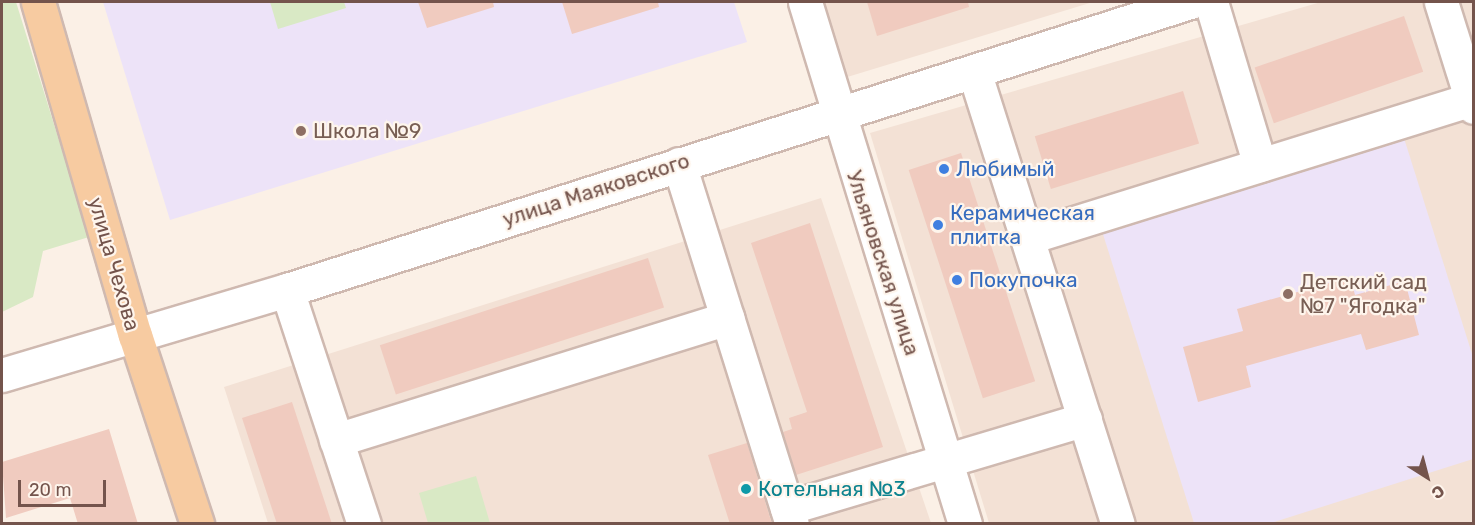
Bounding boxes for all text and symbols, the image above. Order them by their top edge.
place label: Школа №9 [313,118,421,144]
marker: Школа №9 [294,124,308,138]
street label: улица Маяковского [499,148,693,232]
place label: Любимый [956,156,1054,182]
marker: Любимый [937,162,951,176]
street label: Ульяновская улица [841,167,925,359]
street label: улица Чехова [83,194,145,334]
place label: Керамическая плитка [950,200,1095,250]
marker: Керамическая плитка [931,218,945,232]
place label: Покупочка [969,267,1078,293]
place label: Детский сад №7 "Ягодка" [1300,269,1427,319]
marker: Покупочка [950,273,964,287]
marker: Детский сад №7 "Ягодка" [1281,287,1295,301]
north arrow [1397,447,1457,507]
scale bar [21,468,110,506]
place label: Котельная №3 [758,476,906,502]
text: 20 m [29,479,71,501]
text: С [1428,481,1448,503]
marker: Котельная №3 [739,482,753,496]

